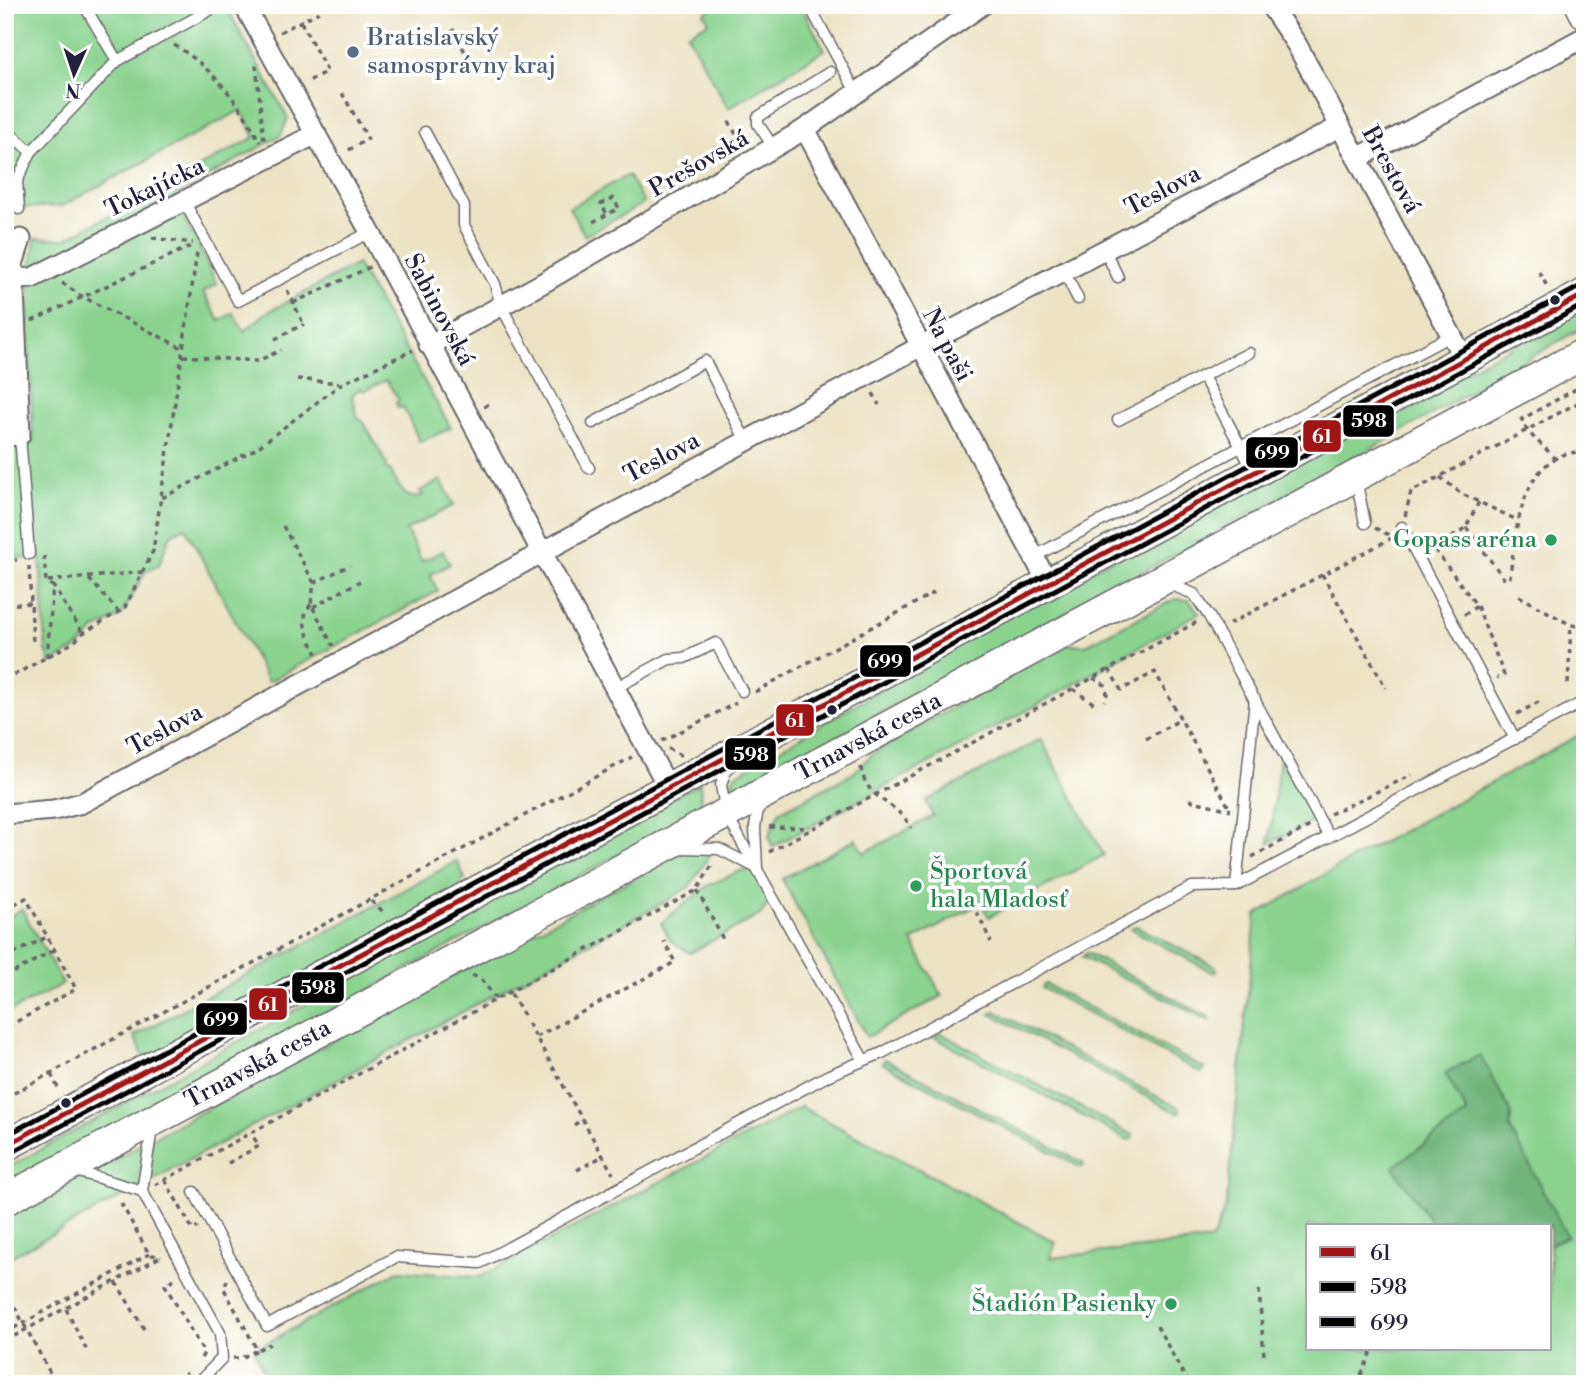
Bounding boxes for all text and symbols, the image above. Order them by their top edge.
place label: Bratislavský samosprávny kraj [366,23,556,81]
north arrow [38,38,108,108]
marker: Bratislavský samosprávny kraj [345,44,361,60]
text: N [65,78,81,102]
street label: Brestová [1354,120,1428,220]
street label: Prešovská [644,123,755,205]
street label: Tokajícka [100,151,210,225]
street label: Teslova [1120,158,1207,223]
street label: Sabinovská [397,249,481,372]
unlabelled marker [1548,293,1562,307]
street label: Na paši [915,303,979,387]
line badge: 598 [1342,404,1395,438]
text: 598 [1351,409,1387,433]
line badge: 61 [1302,419,1342,453]
street label: Teslova [619,425,706,490]
text: 61 [1312,425,1332,449]
line badge: 699 [1245,436,1299,469]
text: 699 [1254,441,1290,465]
place label: Gopass aréna [1393,525,1538,555]
marker: Gopass aréna [1543,532,1559,548]
line badge: 699 [859,644,912,678]
text: 699 [867,650,903,674]
street label: Trnavská cesta [790,685,948,788]
street label: Teslova [122,697,209,763]
line badge: 61 [775,703,815,737]
unlabelled marker [825,703,839,717]
text: 61 [785,709,805,733]
line badge: 598 [724,737,777,771]
text: 598 [733,743,769,767]
place label: Športová hala Mladosť [930,855,1069,915]
marker: Športová hala Mladosť [908,878,924,894]
line badge: 598 [291,971,345,1004]
text: 598 [300,976,336,1000]
line badge: 61 [248,987,288,1021]
text: 61 [258,993,278,1017]
line badge: 699 [195,1002,248,1036]
text: 699 [203,1008,239,1032]
street label: Trnavská cesta [180,1013,337,1116]
unlabelled marker [59,1096,73,1110]
legend [1306,1224,1552,1350]
text: 61 [1370,1241,1391,1267]
text: 598 [1370,1275,1407,1301]
place label: Štadión Pasienky [972,1287,1157,1319]
marker: Štadión Pasienky [1163,1296,1179,1312]
text: 699 [1370,1311,1408,1337]

